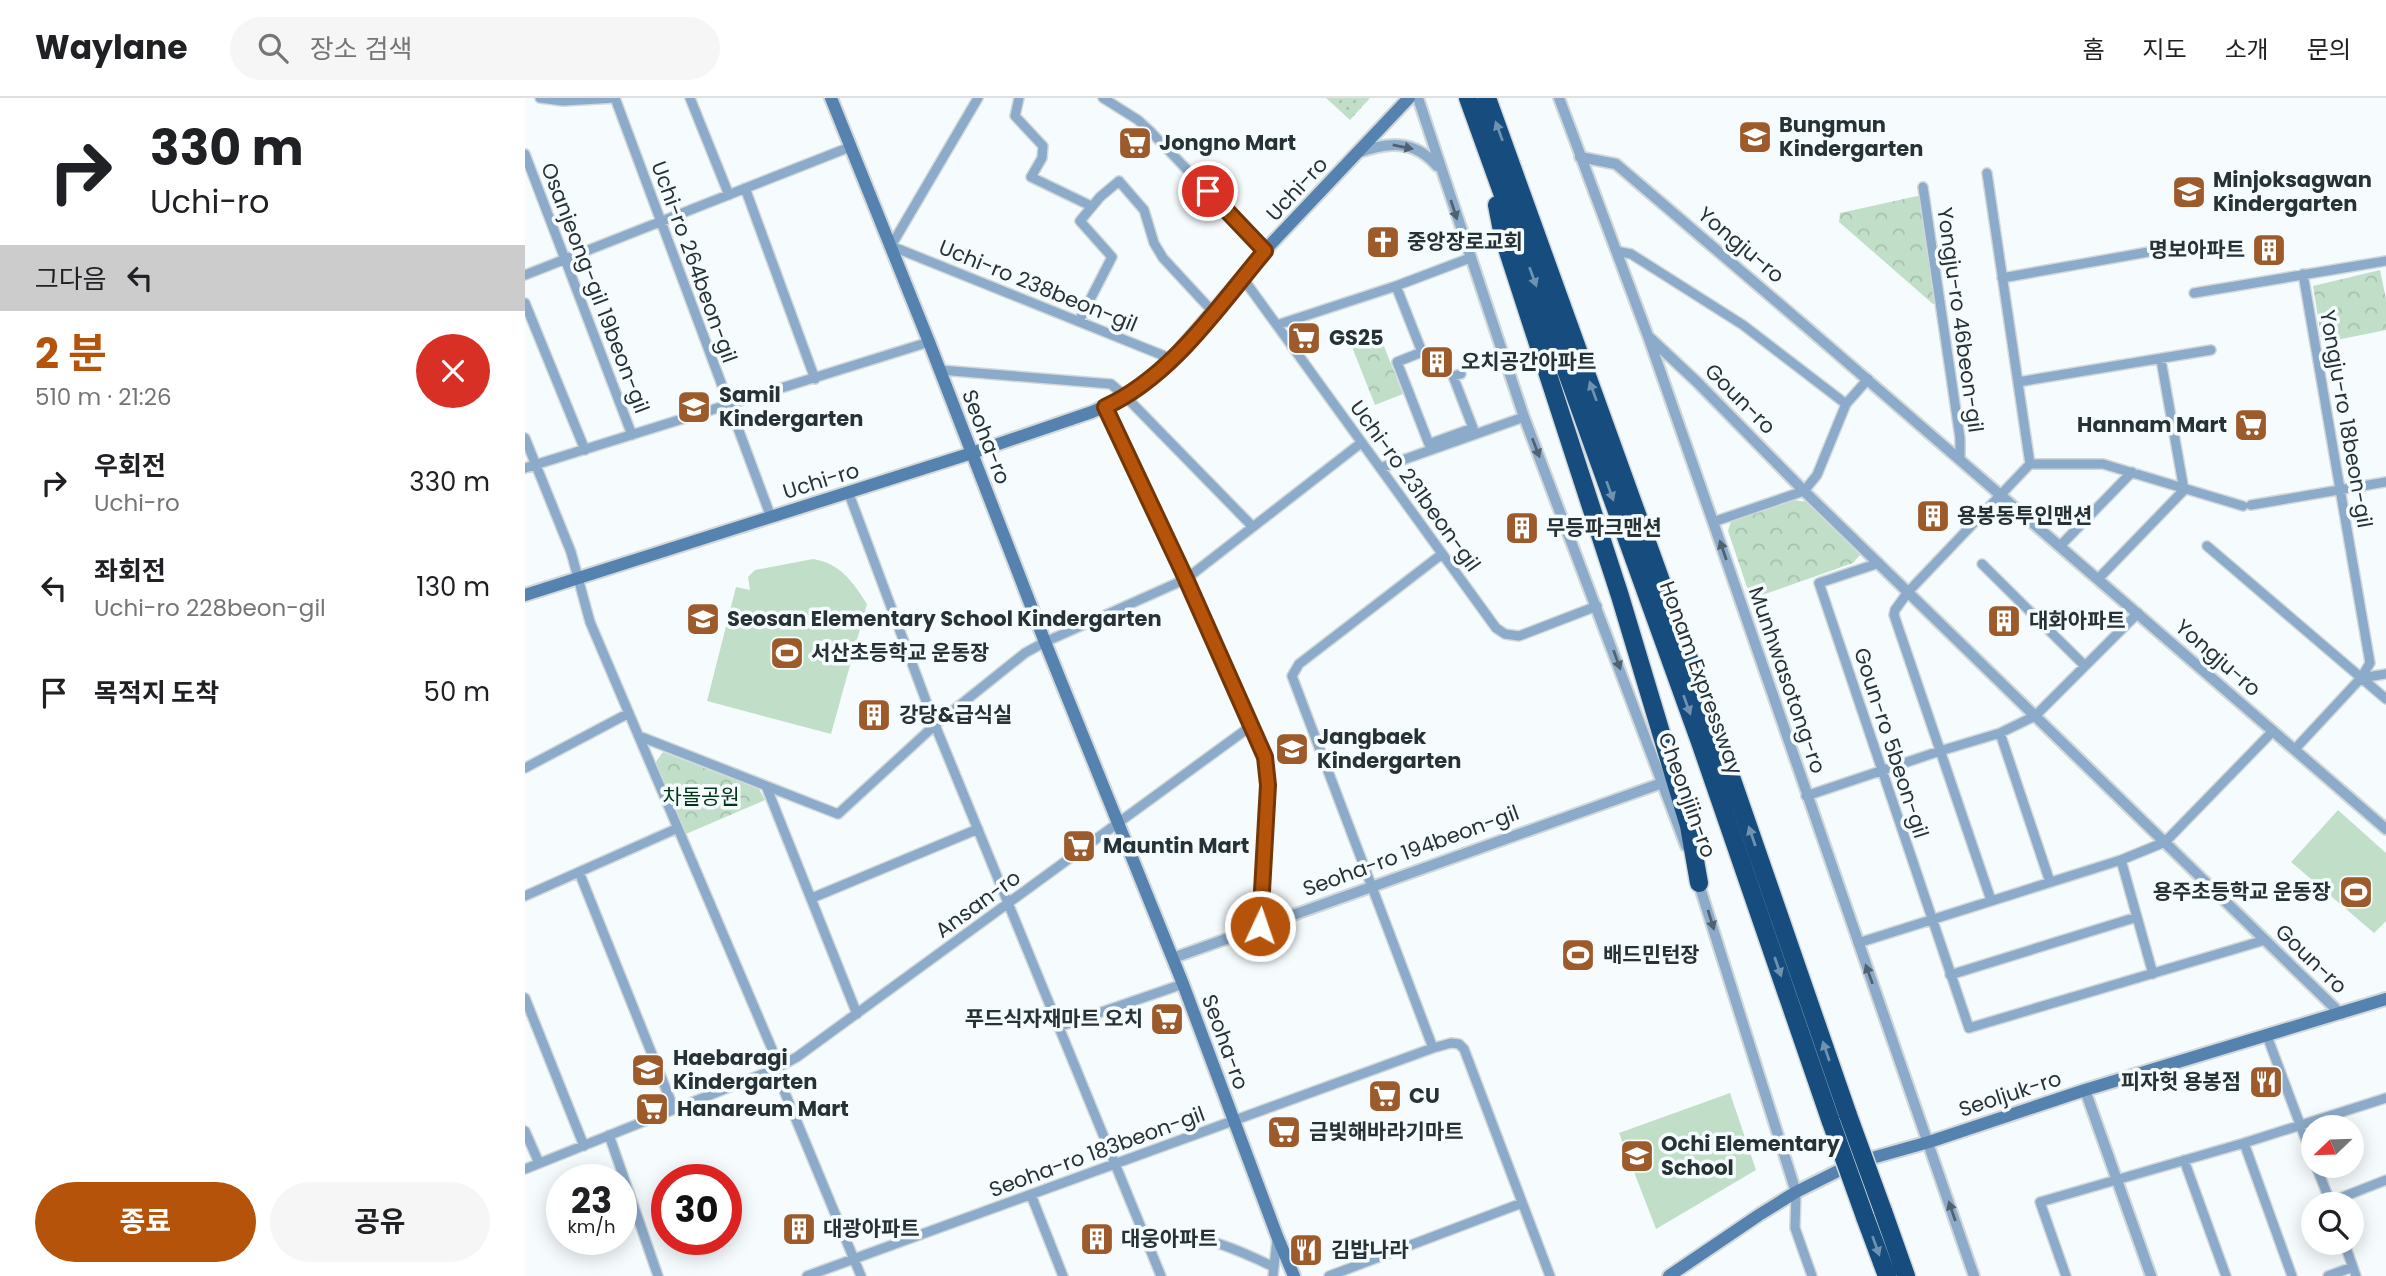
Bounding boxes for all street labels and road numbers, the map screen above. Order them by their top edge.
street label: Uchi-ro [1259,150,1334,227]
street label: Uchi-ro 264beon-gil [644,157,744,367]
street label: Osanjeong-gil 19beon-gil [534,158,657,417]
street label: Yongju-ro [1692,200,1791,289]
street label: Yongju-ro 46beon-gil [1930,205,1991,434]
street label: Uchi-ro 238beon-gil [935,232,1142,339]
street label: Yongju-ro 18beon-gil [2313,308,2380,530]
street label: Goun-ro [1698,357,1782,441]
street label: Seoha-ro [955,385,1018,488]
street label: Uchi-ro 231beon-gil [1343,394,1487,577]
street label: Uchi-ro [779,455,863,506]
street label: Honam Expressway [1653,577,1750,779]
street label: Munhwasotong-ro [1742,583,1833,777]
street label: Yongju-ro [2169,612,2267,703]
street label: Goun-ro 5beon-gil [1847,644,1936,842]
street label: Cheonjiin-ro [1651,728,1724,862]
street label: Seoha-ro 194beon-gil [1299,798,1523,903]
street label: Ansan-ro [929,863,1026,944]
street label: Goun-ro [2269,917,2354,1000]
street label: Seoha-ro [1195,990,1256,1093]
street label: Seoljuk-ro [1955,1063,2065,1124]
street label: Seoha-ro 183beon-gil [985,1099,1209,1204]

